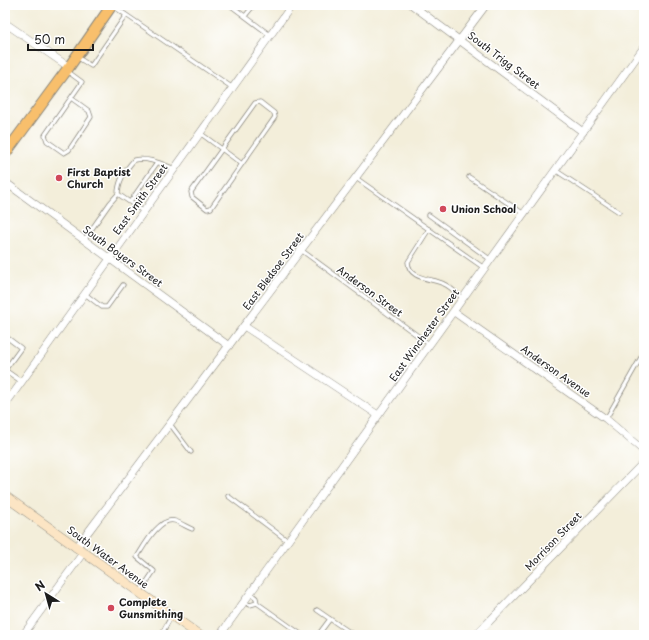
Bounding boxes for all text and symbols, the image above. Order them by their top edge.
scale bar [28,26,93,52]
street label: South Trigg Street [465,27,544,92]
text: 50 m [34,30,65,48]
street label: East Smith Street [109,160,171,237]
place label: First Baptist Church [67,164,131,191]
marker: First Baptist Church [54,173,64,183]
place label: Union School [451,201,516,216]
marker: Union School [438,204,448,214]
street label: South Boyers Street [80,221,166,290]
street label: East Bledsoe Street [239,229,307,313]
street label: Anderson Street [334,262,406,320]
street label: East Winchester Street [385,285,462,384]
street label: Anderson Avenue [518,341,595,401]
street label: Morrison Street [521,508,584,573]
street label: South Water Avenue [64,522,153,592]
north arrow [26,574,66,614]
text: N [31,576,49,595]
place label: Complete Gunsmithing [119,594,183,621]
marker: Complete Gunsmithing [106,603,116,613]

